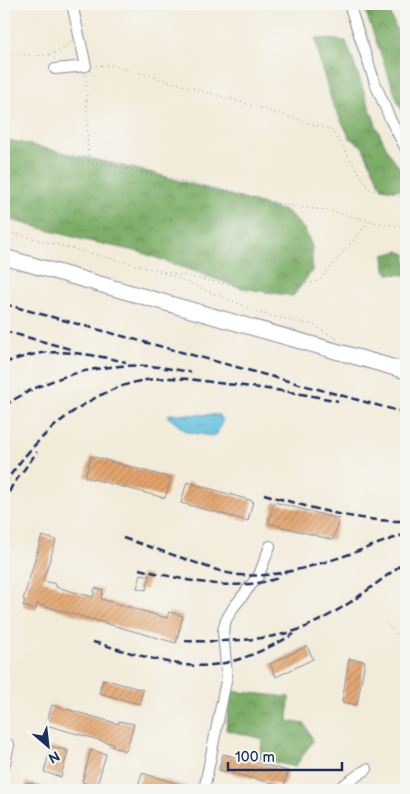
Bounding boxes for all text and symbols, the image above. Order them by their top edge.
north arrow [22,722,72,772]
scale bar [228,739,341,771]
text: N [45,747,63,767]
text: 100 m [235,748,275,767]

